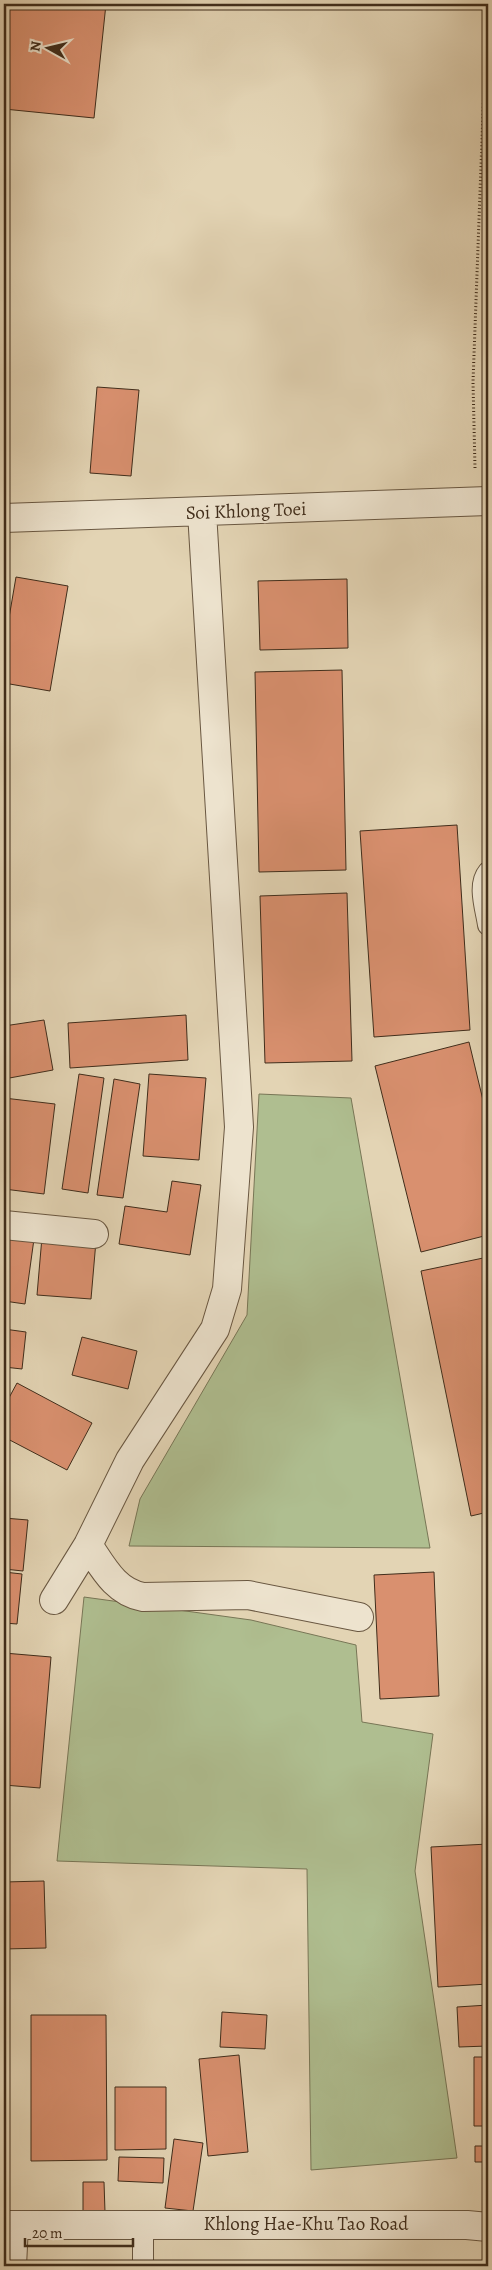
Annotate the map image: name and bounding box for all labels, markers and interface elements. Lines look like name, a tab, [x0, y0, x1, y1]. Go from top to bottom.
north arrow	[22, 22, 72, 72]
text: N	[26, 40, 46, 53]
street label: Soi Khlong Toei	[185, 496, 307, 526]
street label: Khlong Hae-Khu Tao Road	[203, 2211, 409, 2237]
scale bar	[25, 2215, 132, 2247]
text: 20 m	[32, 2223, 63, 2243]

